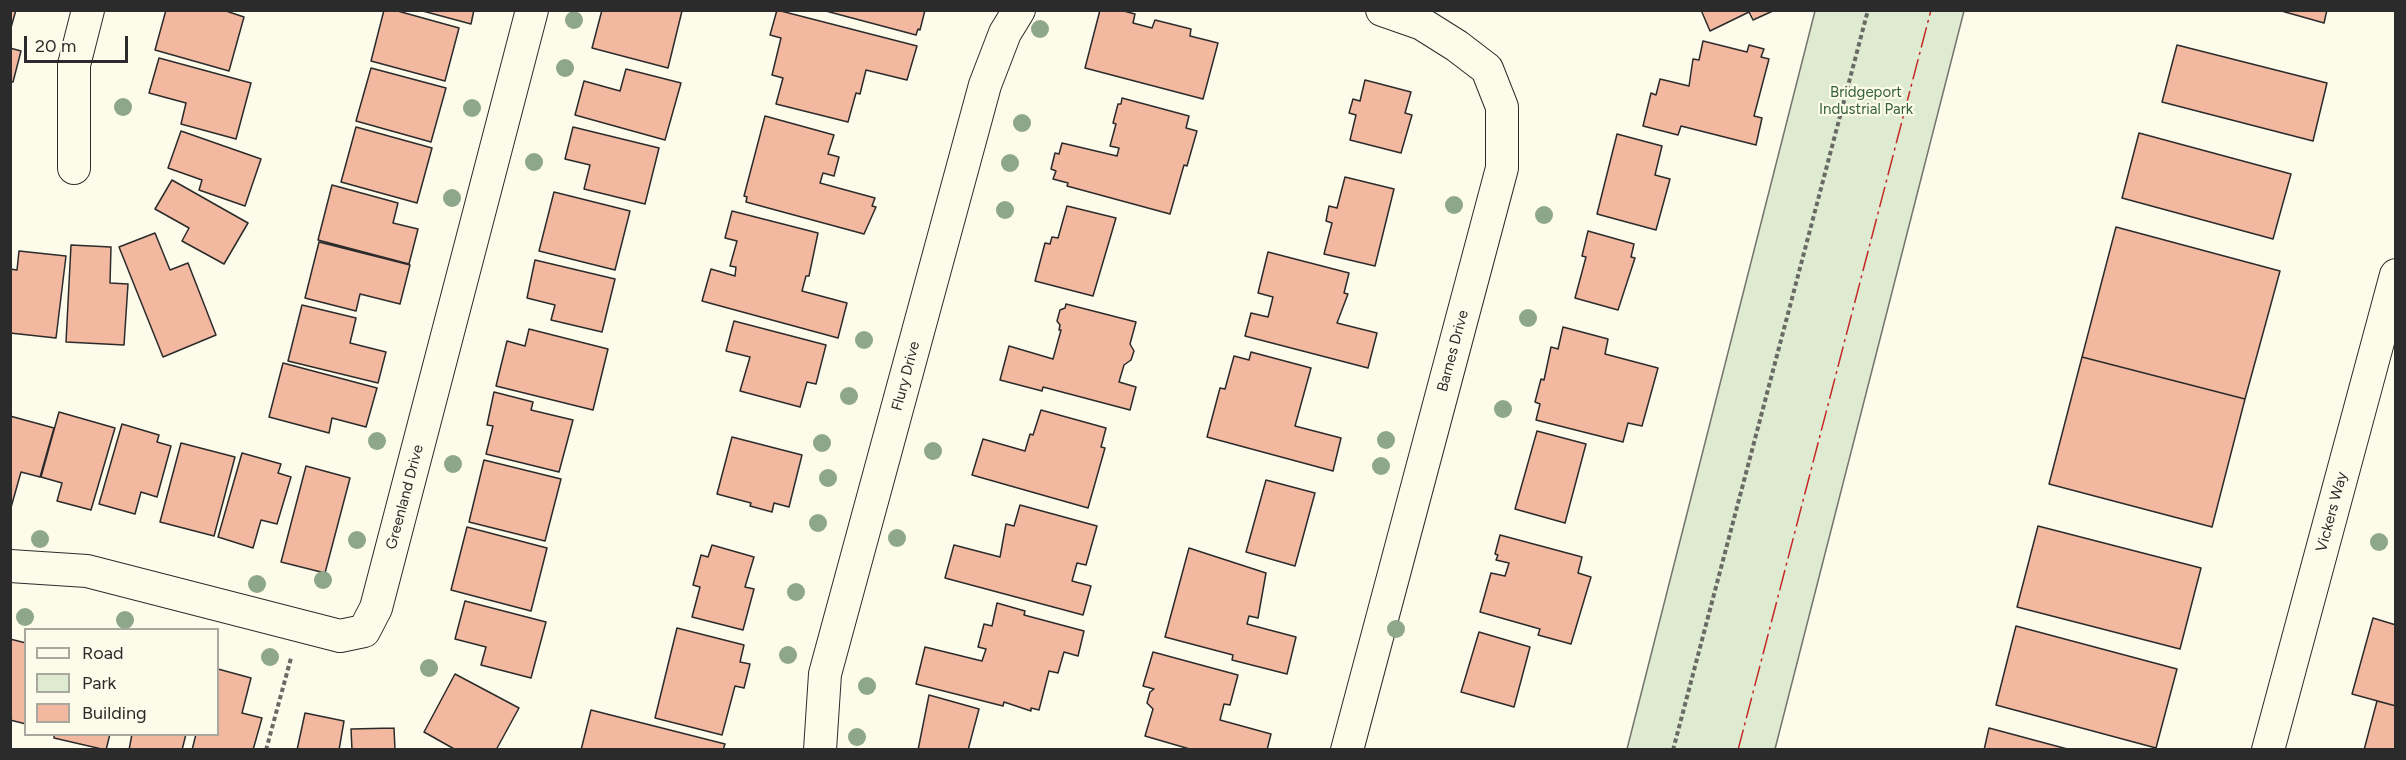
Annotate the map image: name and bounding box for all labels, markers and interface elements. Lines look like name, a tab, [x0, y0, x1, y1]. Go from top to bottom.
scale bar	[27, 24, 130, 62]
text: 20 m	[35, 35, 76, 57]
park label: Bridgeport Industrial Park	[1819, 84, 1913, 119]
street label: Barnes Drive	[1433, 308, 1473, 394]
street label: Flury Drive	[888, 339, 924, 413]
street label: Greenland Drive	[382, 443, 428, 551]
street label: Vickers Way	[2313, 470, 2351, 554]
legend	[24, 628, 219, 736]
text: Road	[82, 642, 123, 664]
text: Park	[82, 672, 116, 694]
text: Building	[82, 702, 147, 724]

